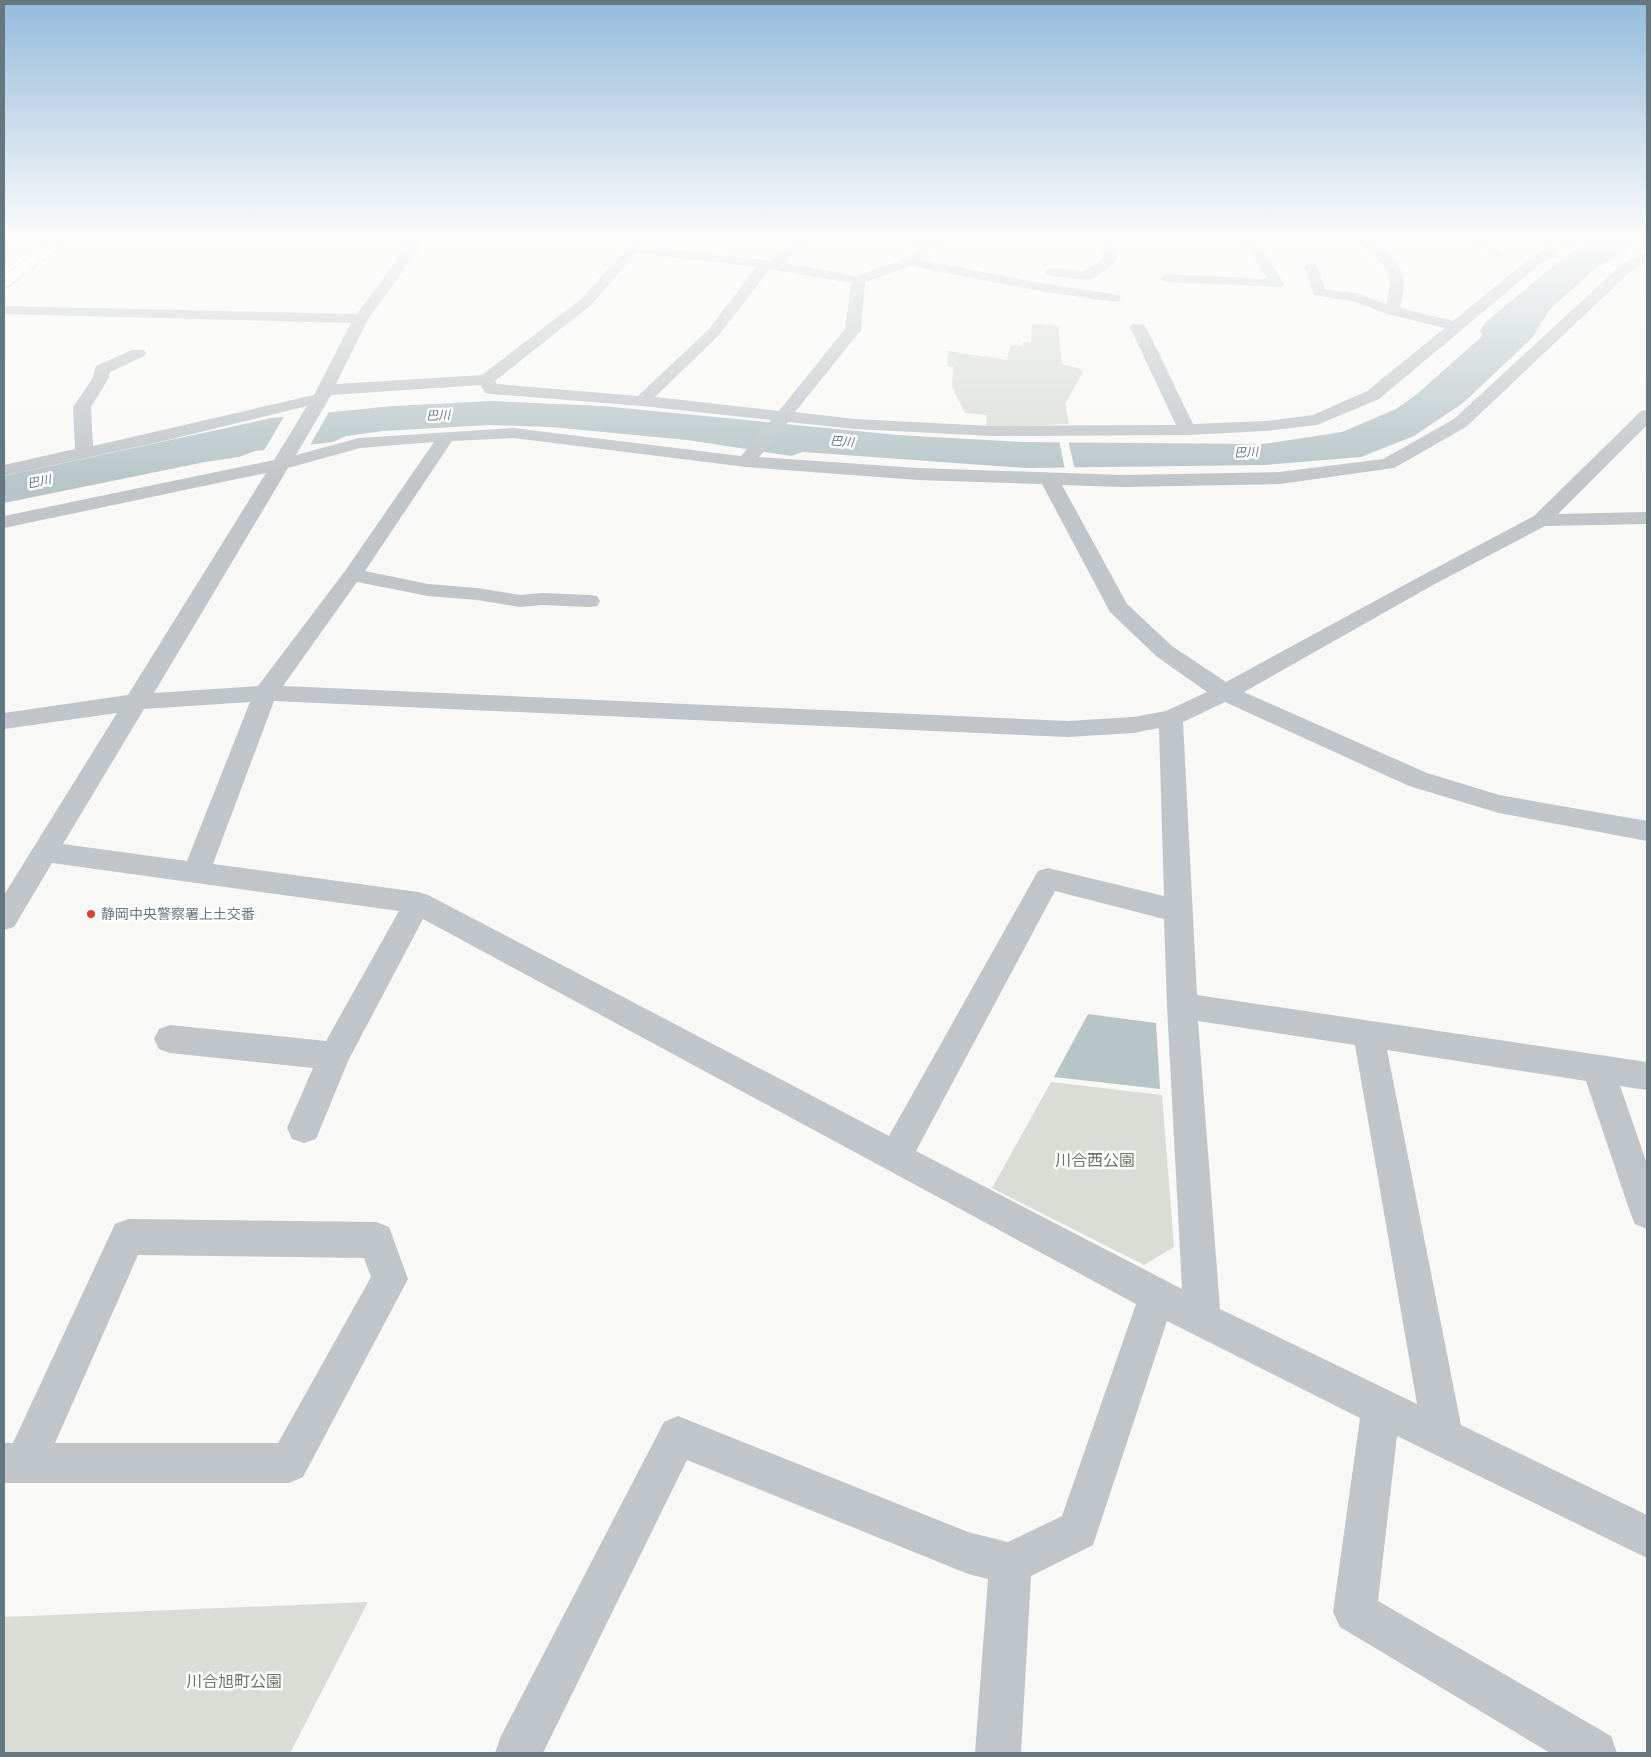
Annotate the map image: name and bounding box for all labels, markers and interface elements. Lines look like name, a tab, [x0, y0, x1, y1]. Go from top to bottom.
water label: 巴川	[426, 408, 452, 422]
water label: 巴川	[829, 433, 857, 449]
water label: 巴川	[1234, 445, 1260, 459]
water label: 巴川	[26, 472, 54, 490]
place label: 静岡中央警察署上土交番	[101, 906, 255, 922]
marker: 静岡中央警察署上土交番	[85, 908, 97, 920]
park label: 川合西公園	[1055, 1151, 1135, 1169]
park label: 川合旭町公園	[186, 1672, 282, 1690]

